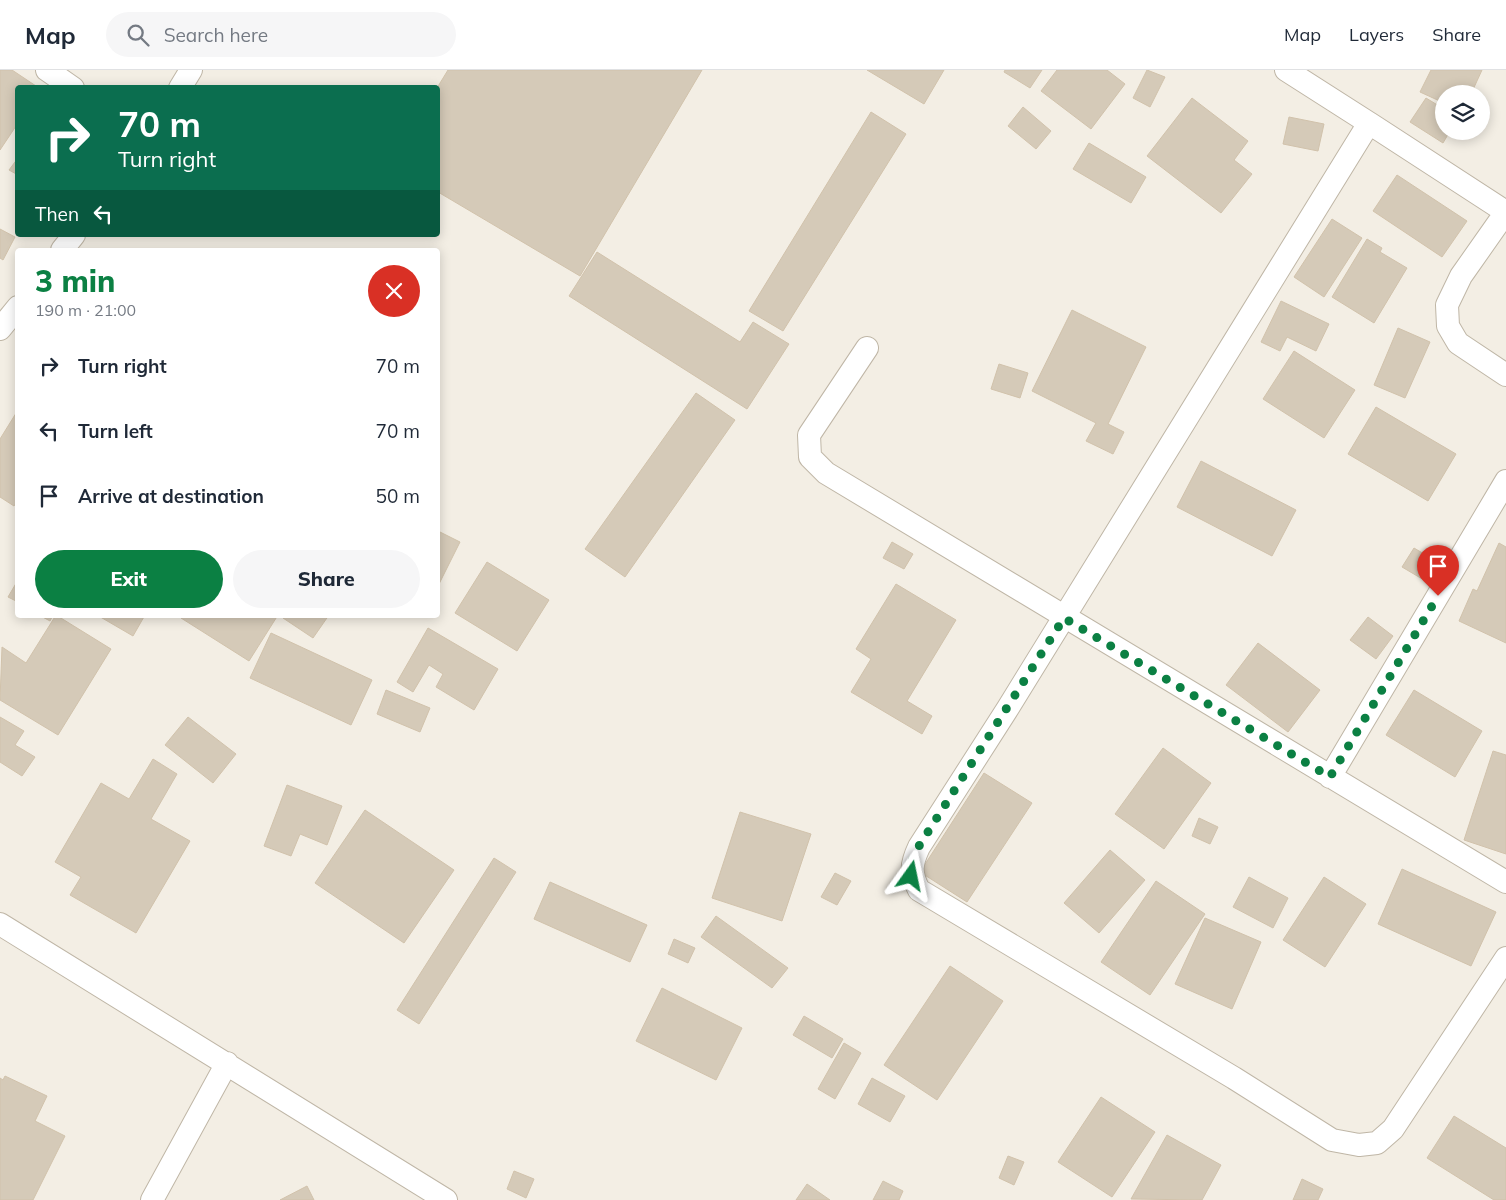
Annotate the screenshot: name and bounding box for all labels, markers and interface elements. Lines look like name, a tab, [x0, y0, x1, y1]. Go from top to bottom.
search box	[106, 12, 456, 57]
text: Map	[25, 20, 76, 50]
icon: search	[124, 21, 152, 49]
text: Search here	[164, 23, 268, 47]
text: Map	[1284, 23, 1321, 46]
text: Layers	[1349, 23, 1404, 46]
text: Share	[1432, 23, 1481, 46]
map controls	[1435, 85, 1490, 140]
button: layers	[1435, 85, 1490, 140]
text: 70 m	[118, 102, 201, 146]
icon: right	[35, 105, 100, 170]
text: Turn right	[118, 145, 216, 173]
icon: left	[89, 200, 117, 228]
text: Then	[35, 202, 79, 226]
text: 3 min	[35, 262, 115, 300]
button: close	[368, 265, 420, 317]
text: 190 m · 21:00	[35, 300, 136, 320]
icon: right	[35, 352, 63, 380]
text: Turn right	[78, 354, 167, 378]
text: 70 m	[376, 354, 420, 378]
icon: left	[35, 417, 63, 445]
text: Turn left	[78, 419, 153, 443]
text: 70 m	[376, 419, 420, 443]
icon: arrive	[35, 482, 63, 510]
text: Arrive at destination	[78, 484, 264, 508]
text: 50 m	[376, 484, 420, 508]
pin	[1417, 545, 1459, 596]
button: Exit	[35, 550, 223, 608]
button: Share	[233, 550, 420, 608]
icon: arrive	[1424, 552, 1452, 580]
position arrow	[884, 849, 936, 901]

